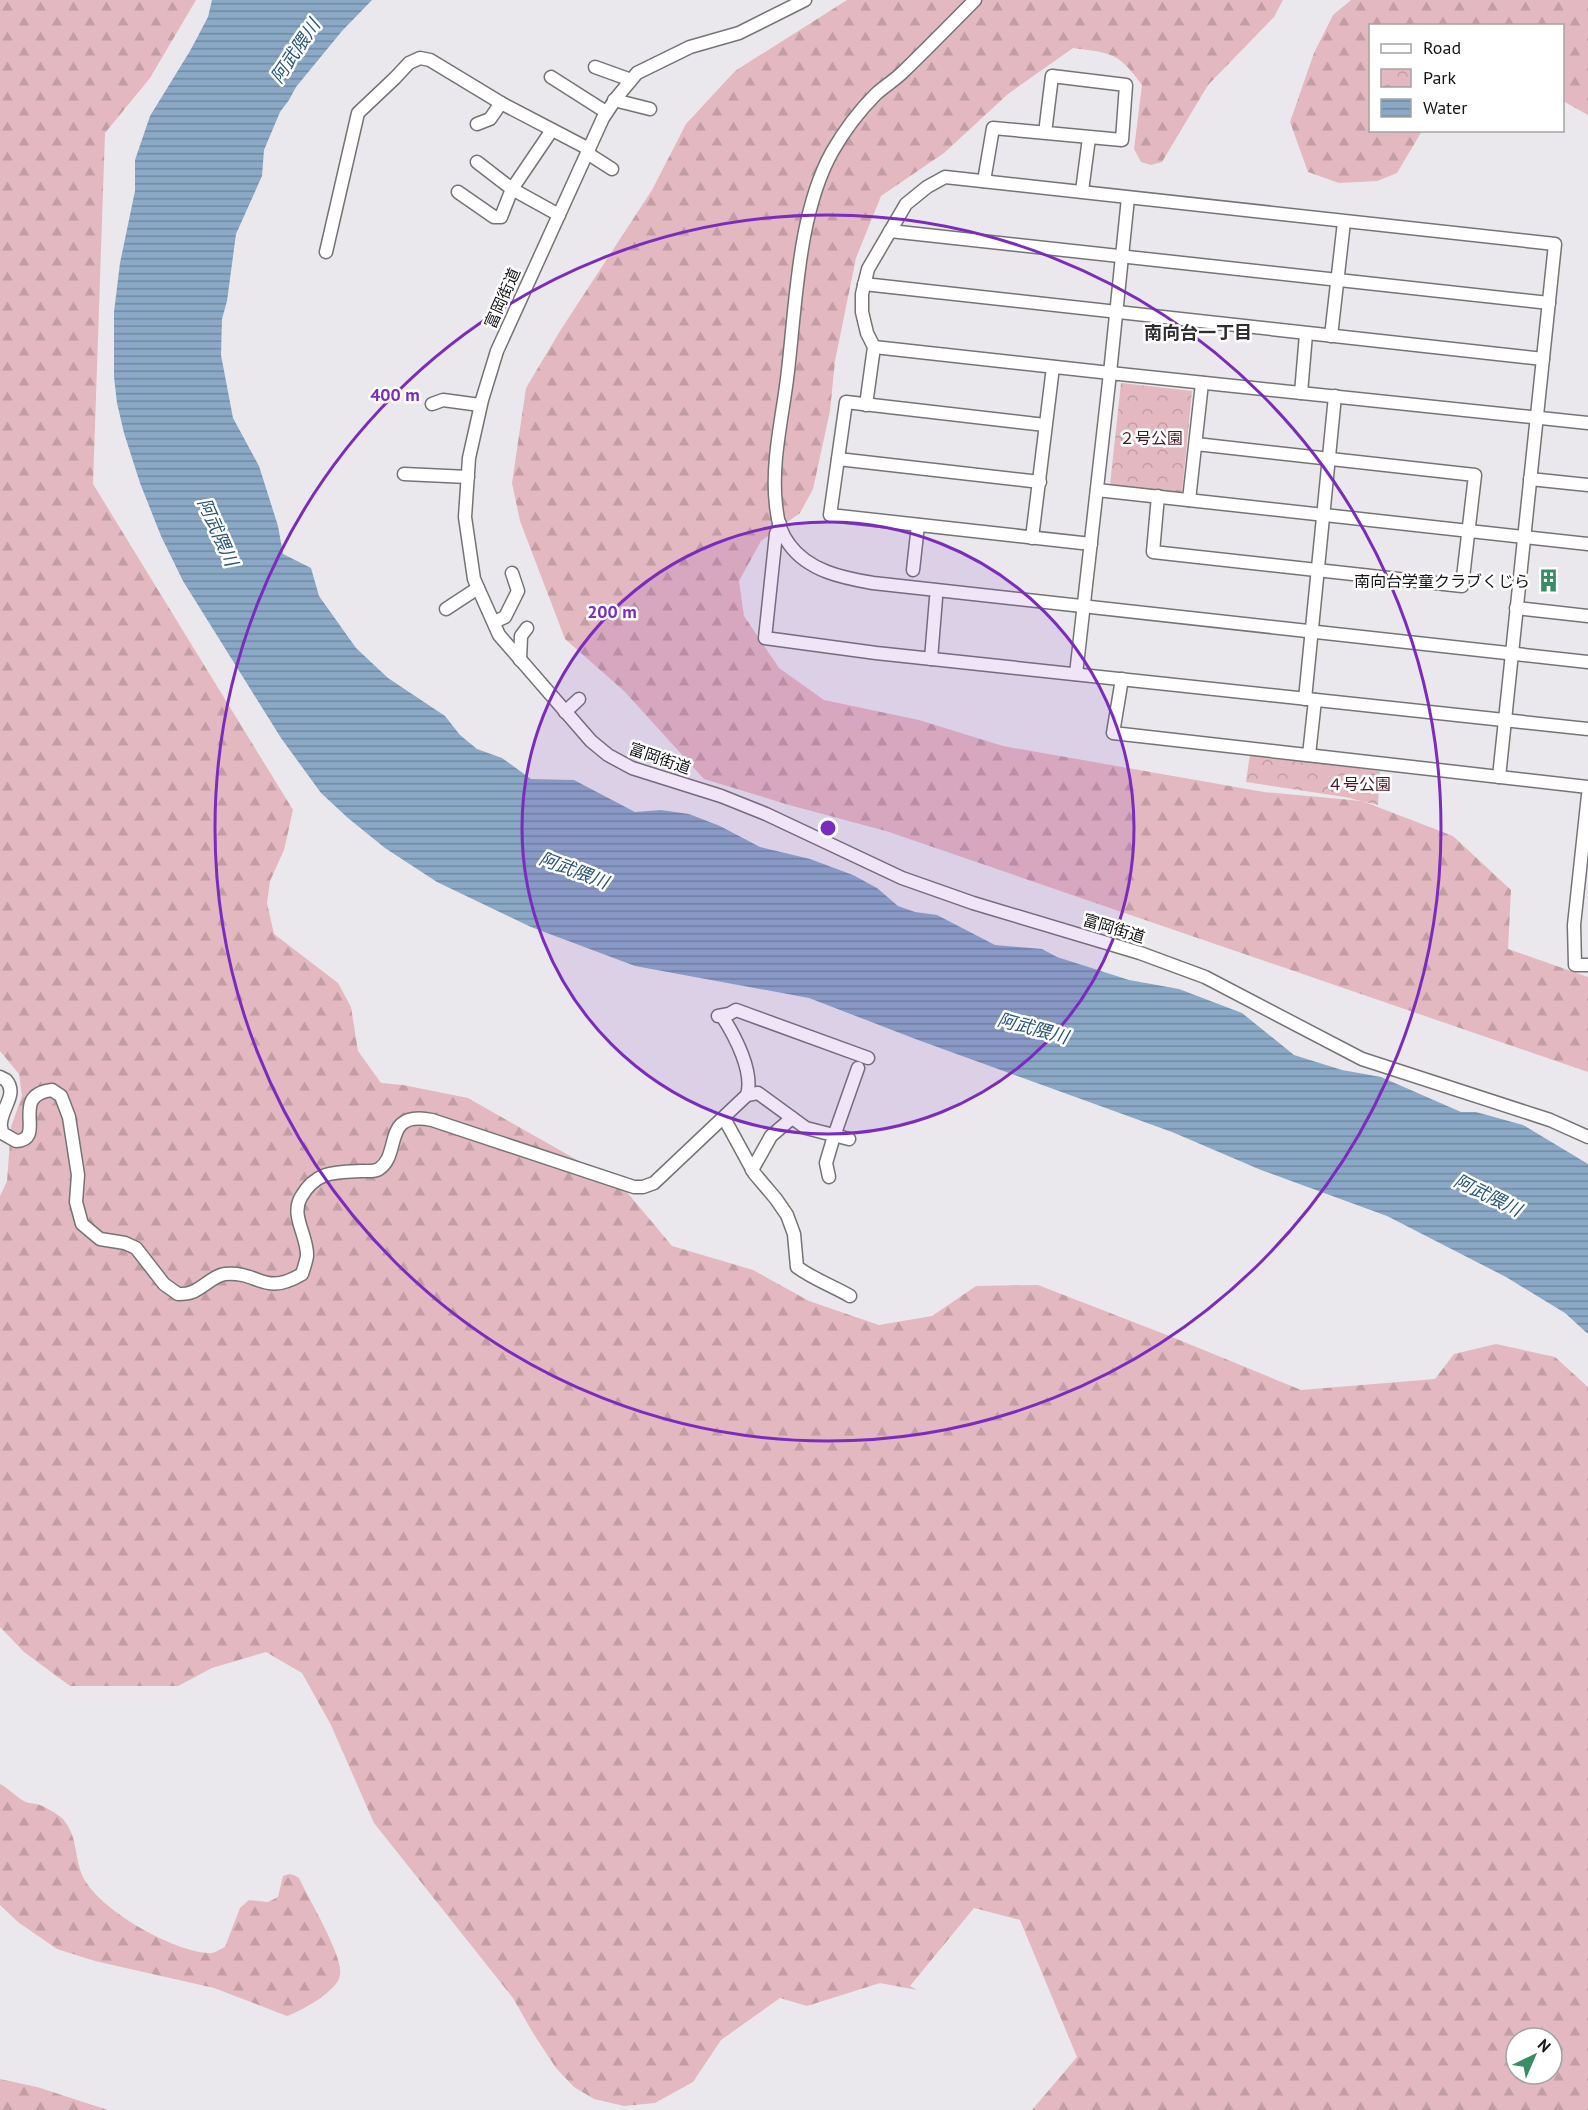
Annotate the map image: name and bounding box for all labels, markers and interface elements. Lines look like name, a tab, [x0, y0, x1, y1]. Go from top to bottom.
water label: 阿武隈川	[265, 13, 326, 87]
legend	[1369, 24, 1564, 132]
text: Road	[1423, 36, 1461, 59]
text: Park	[1423, 66, 1456, 89]
text: Water	[1423, 96, 1467, 119]
street label: 富岡街道	[480, 265, 524, 331]
district label: 南向台一丁目	[1144, 321, 1252, 344]
text: 400 m	[370, 383, 420, 406]
park label: ２号公園	[1119, 428, 1183, 448]
water label: 阿武隈川	[193, 494, 244, 571]
building icon: 南向台学童クラブくじら	[1535, 568, 1561, 594]
place label: 南向台学童クラブくじら	[1354, 571, 1530, 591]
text: 200 m	[587, 600, 637, 623]
street label: 富岡街道	[626, 738, 694, 778]
park label: ４号公園	[1327, 774, 1391, 794]
centre of rings	[818, 818, 838, 838]
water label: 阿武隈川	[536, 846, 614, 894]
street label: 富岡街道	[1080, 909, 1148, 947]
water label: 阿武隈川	[995, 1008, 1073, 1049]
water label: 阿武隈川	[1451, 1169, 1527, 1222]
north arrow	[1504, 2026, 1564, 2086]
text: N	[1534, 2034, 1555, 2056]

